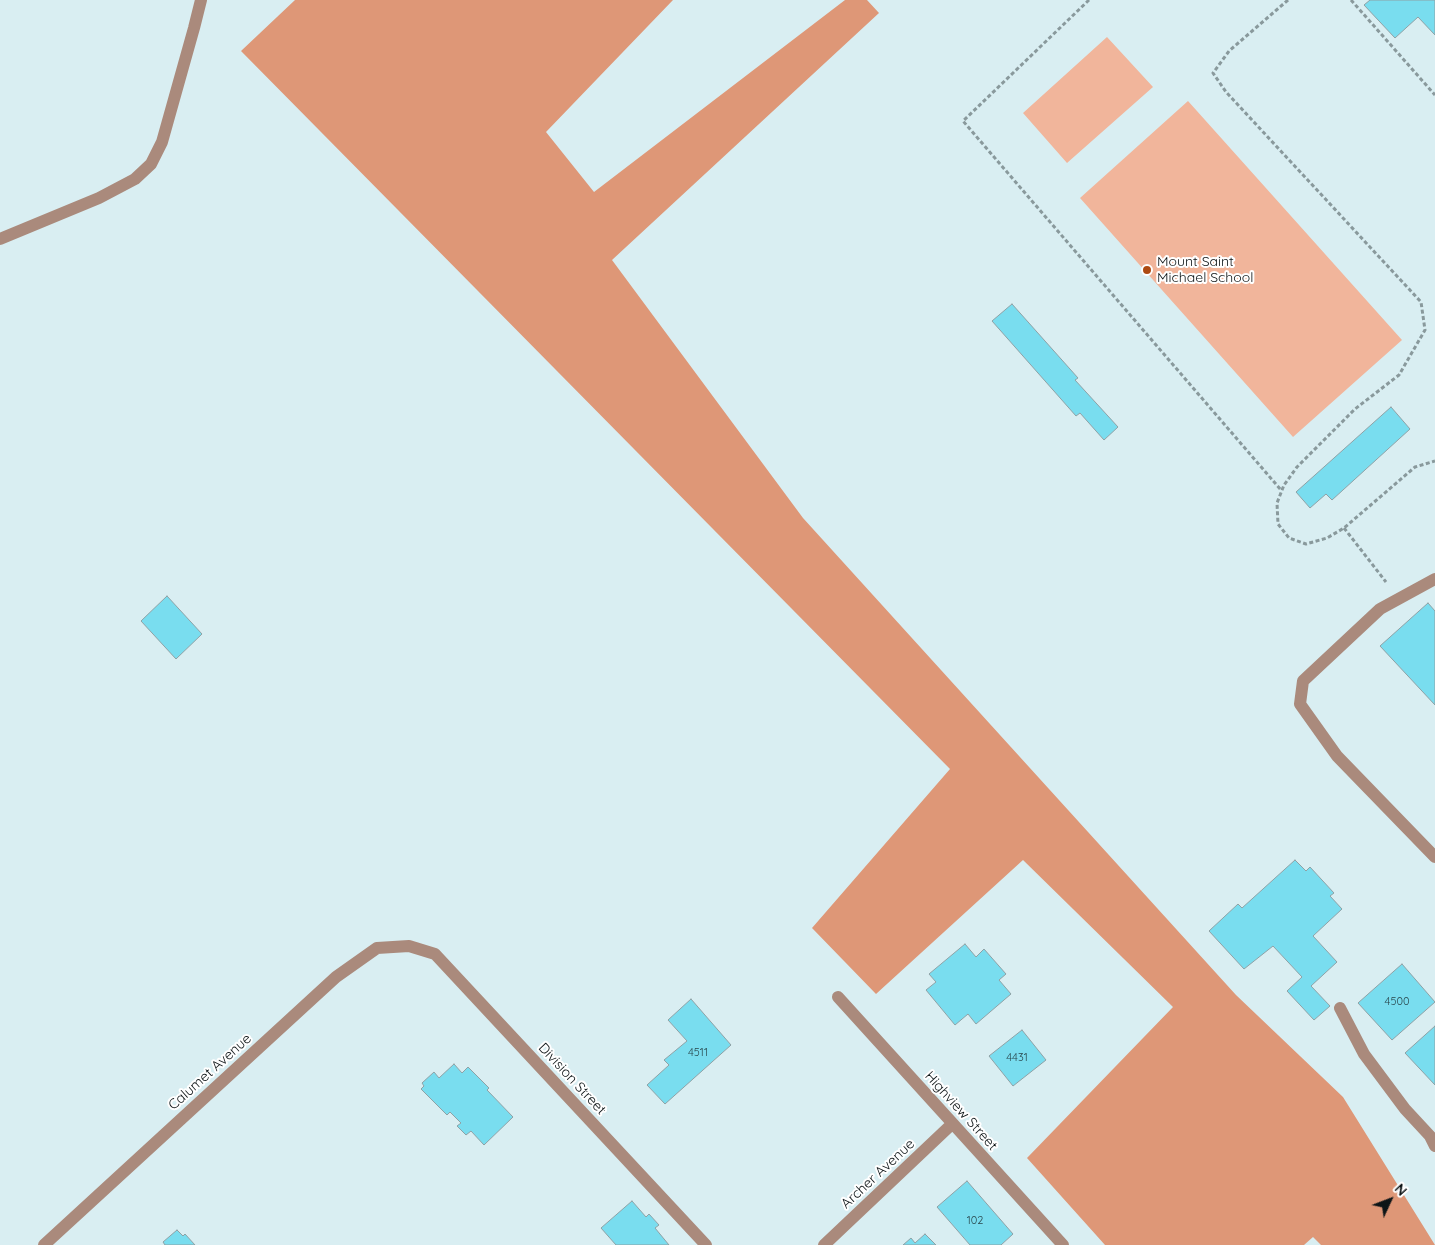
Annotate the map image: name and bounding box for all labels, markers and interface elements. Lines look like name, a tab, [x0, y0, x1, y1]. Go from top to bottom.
place label: Mount Saint Michael School	[1157, 254, 1253, 286]
marker: Mount Saint Michael School	[1141, 264, 1153, 276]
house number: 4500	[1385, 995, 1409, 1009]
street label: Calumet Avenue	[165, 1030, 255, 1114]
street label: Division Street	[535, 1040, 609, 1118]
house number: 4511	[688, 1046, 708, 1060]
house number: 4431	[1006, 1051, 1028, 1065]
street label: Highview Street	[921, 1068, 1001, 1154]
street label: Archer Avenue	[838, 1136, 918, 1212]
north arrow	[1365, 1175, 1415, 1225]
text: N	[1391, 1180, 1411, 1200]
house number: 102	[967, 1214, 983, 1228]

